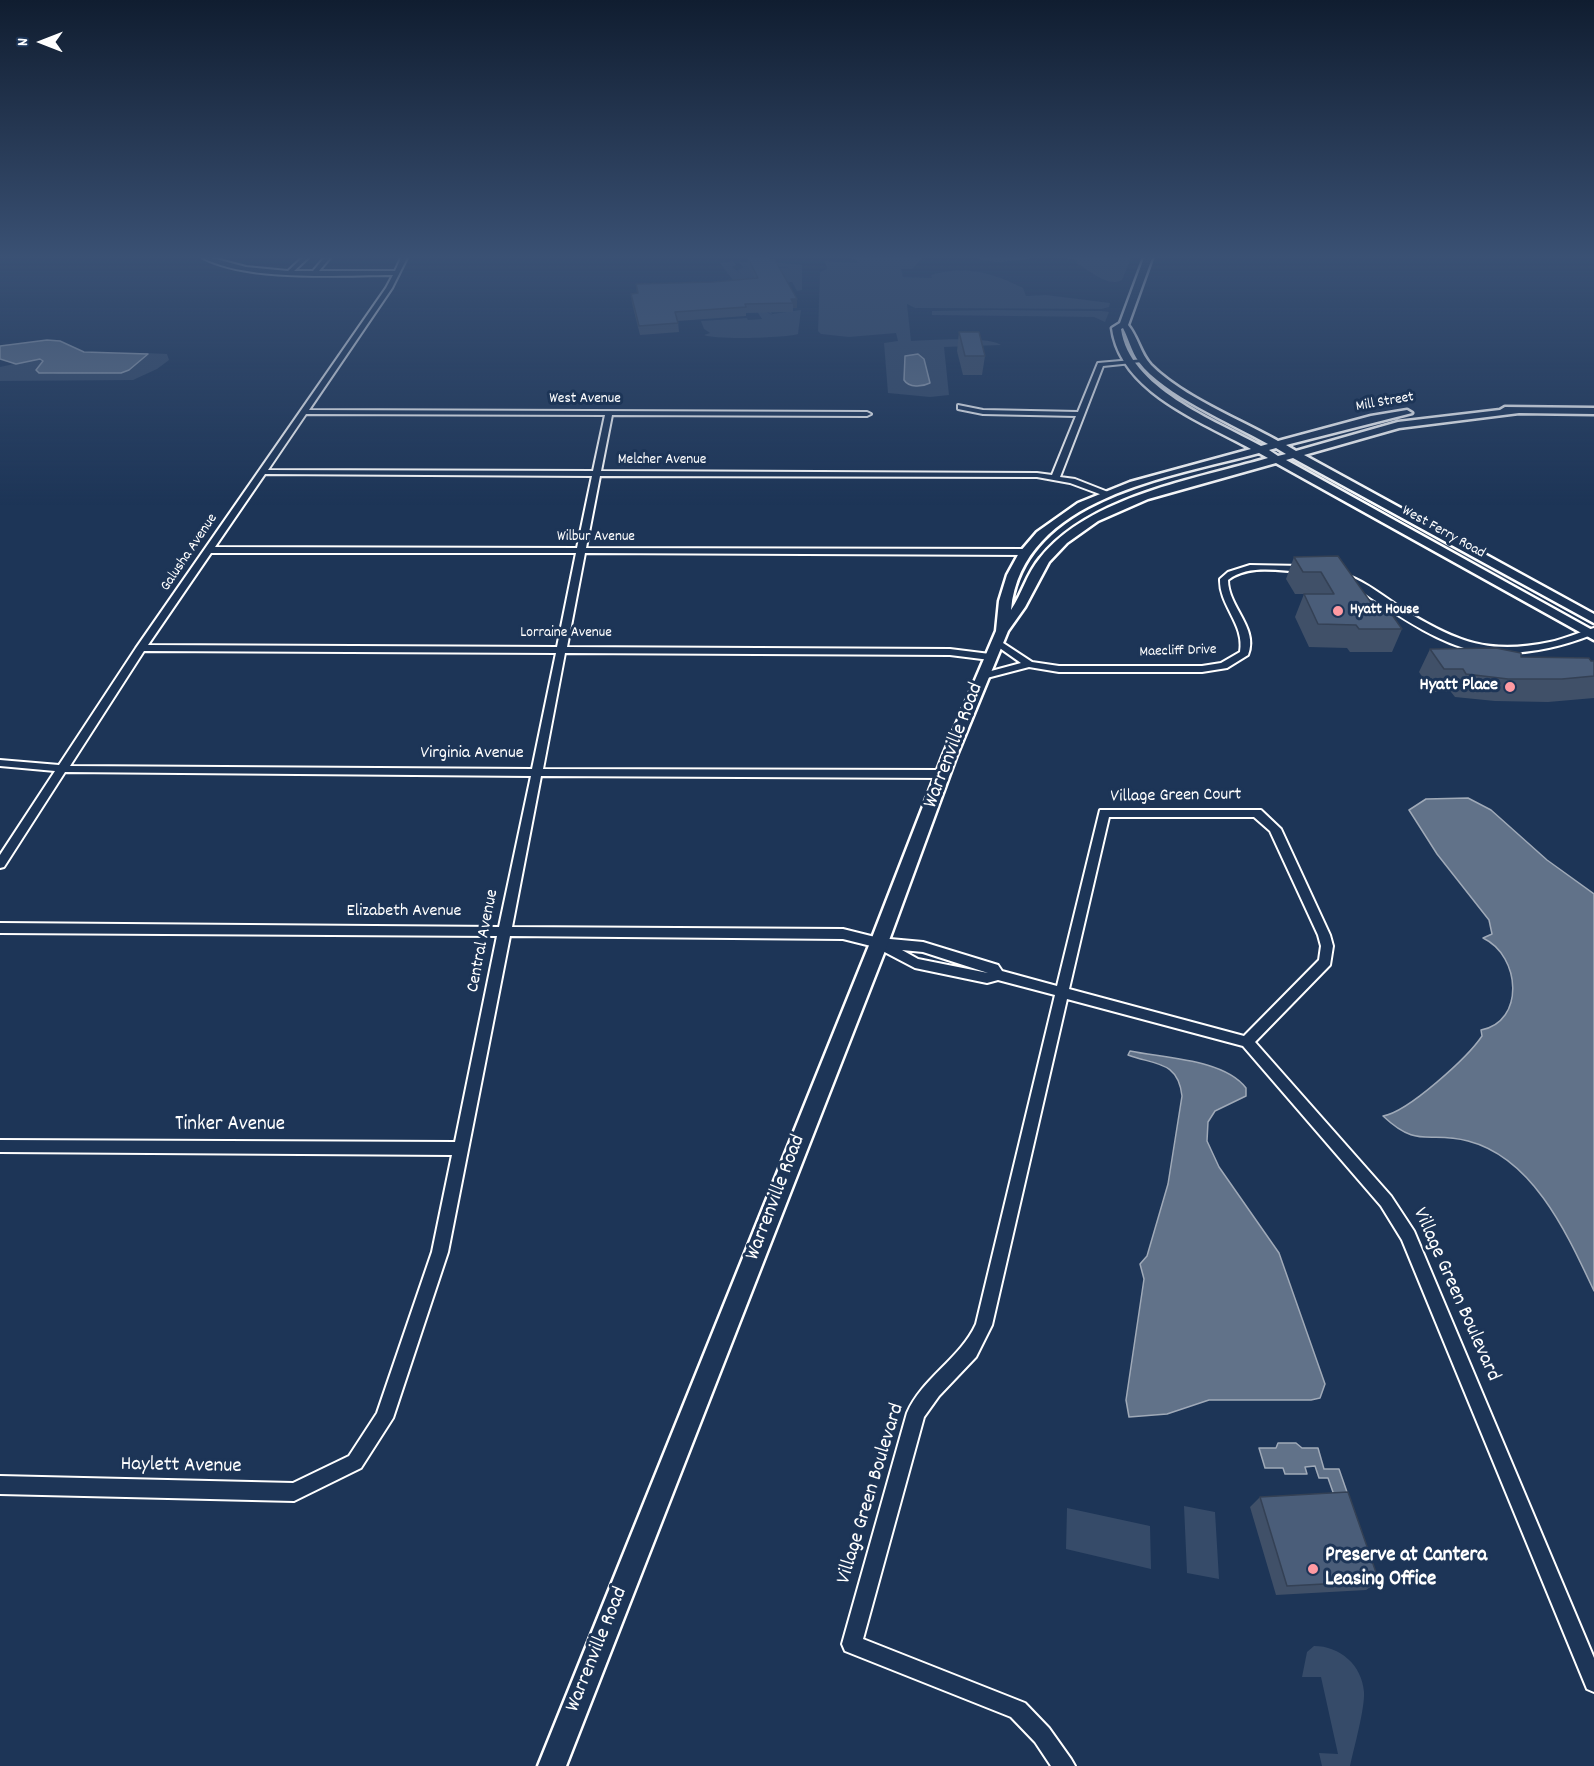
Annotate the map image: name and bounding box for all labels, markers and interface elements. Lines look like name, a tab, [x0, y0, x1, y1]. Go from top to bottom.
north arrow	[12, 12, 72, 72]
text: N	[12, 38, 35, 46]
street label: Mill Street	[1355, 389, 1415, 417]
street label: West Avenue	[549, 391, 621, 409]
street label: Melcher Avenue	[618, 452, 706, 470]
street label: West Ferry Road	[1398, 503, 1488, 563]
street label: Galusha Avenue	[158, 511, 222, 595]
street label: Wilbur Avenue	[557, 529, 635, 547]
place label: Hyatt House	[1350, 602, 1419, 620]
marker: Hyatt House	[1331, 604, 1345, 618]
street label: Lorraine Avenue	[520, 625, 612, 643]
street label: Maecliff Drive	[1139, 642, 1217, 662]
place label: Hyatt Place	[1420, 676, 1498, 698]
street label: Warrenville Road	[920, 680, 990, 812]
marker: Hyatt Place	[1503, 680, 1517, 694]
street label: Virginia Avenue	[420, 744, 524, 766]
street label: Village Green Court	[1110, 785, 1242, 809]
street label: Central Avenue	[463, 888, 505, 994]
street label: Elizabeth Avenue	[346, 902, 462, 924]
street label: Tinker Avenue	[175, 1113, 285, 1139]
street label: Warrenville Road	[742, 1132, 812, 1264]
street label: Village Green Boulevard	[1405, 1204, 1505, 1386]
street label: Village Green Boulevard	[833, 1401, 911, 1587]
street label: Haylett Avenue	[120, 1453, 242, 1481]
place label: Preserve at Cantera Leasing Office	[1325, 1544, 1487, 1594]
marker: Preserve at Cantera Leasing Office	[1306, 1562, 1320, 1576]
street label: Warrenville Road	[562, 1584, 634, 1716]

